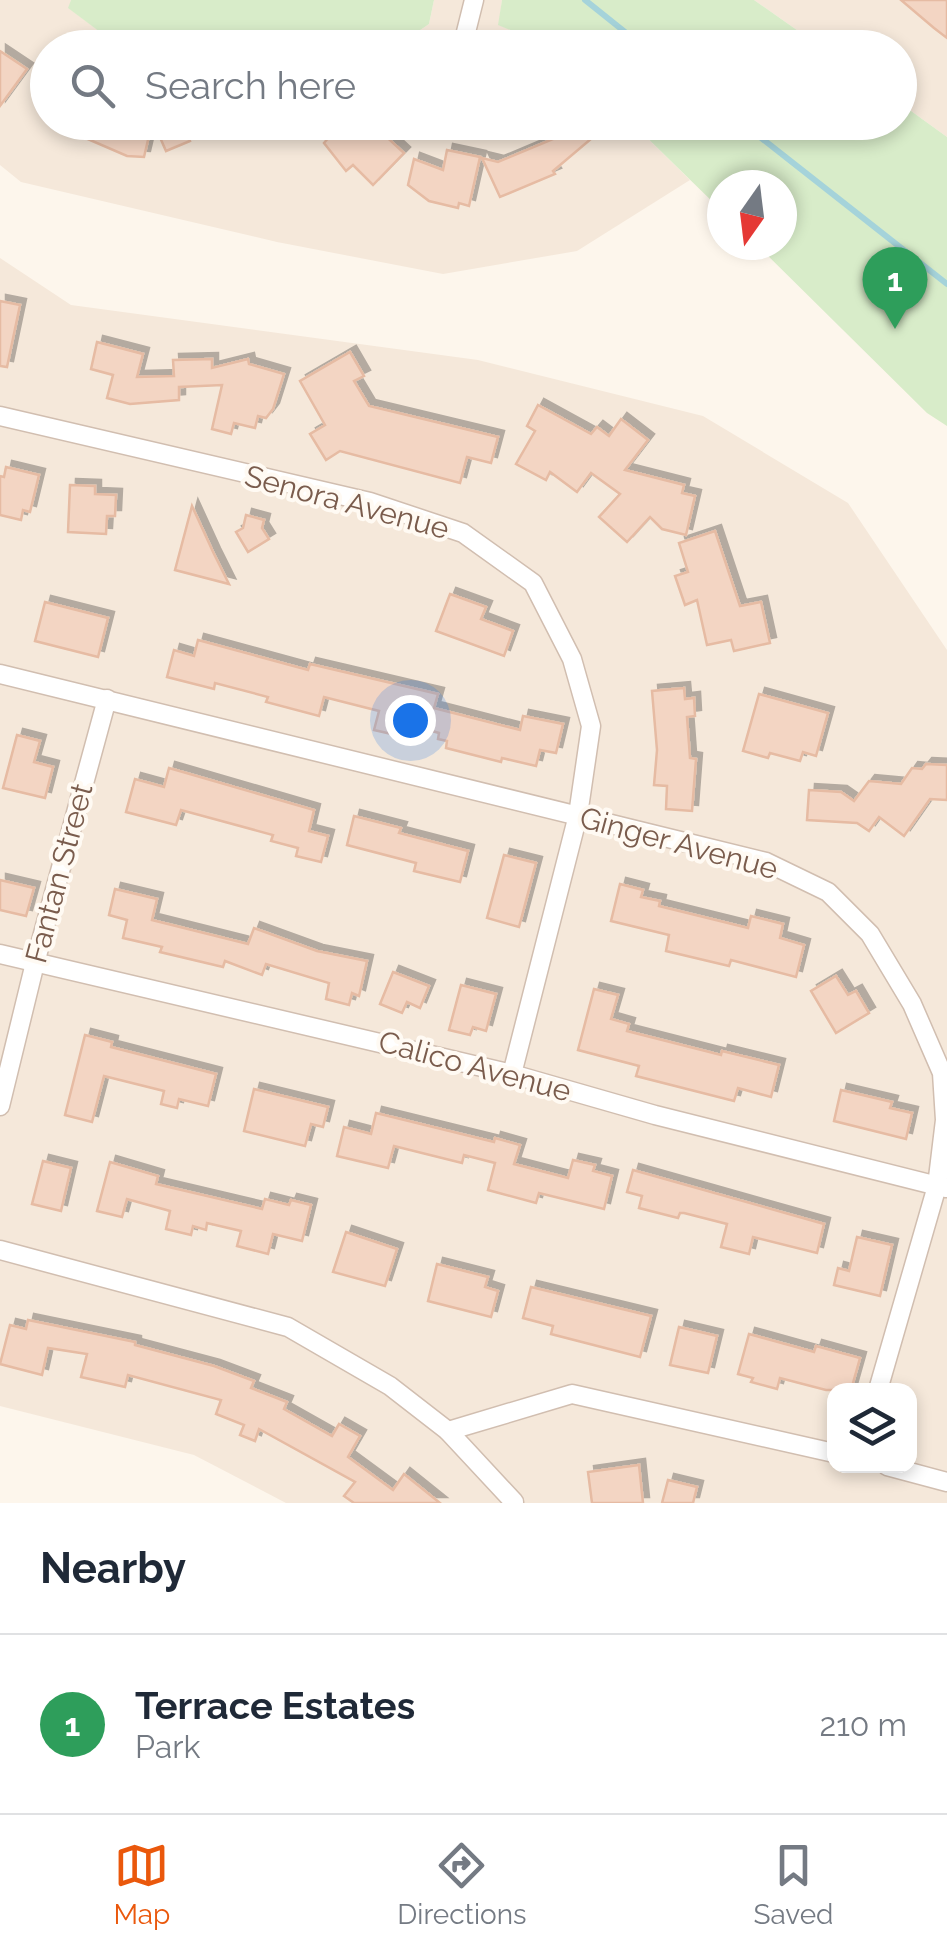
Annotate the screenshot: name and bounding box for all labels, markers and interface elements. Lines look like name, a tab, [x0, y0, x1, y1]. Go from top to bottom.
search box	[30, 30, 917, 140]
icon: search	[65, 58, 120, 113]
text: Search here	[145, 63, 356, 108]
north arrow	[707, 170, 797, 260]
pin: 1	[862, 246, 928, 329]
street label: Senora Avenue	[241, 458, 453, 546]
your location	[385, 695, 436, 746]
street label: Fantan Street	[18, 780, 100, 966]
street label: Ginger Avenue	[576, 800, 782, 886]
street label: Calico Avenue	[375, 1023, 575, 1109]
map controls	[827, 1383, 917, 1473]
button: layers	[827, 1383, 917, 1473]
text: Nearby	[40, 1544, 186, 1593]
text: Terrace Estates	[135, 1683, 415, 1728]
text: 1	[65, 1706, 80, 1743]
text: 210 m	[819, 1706, 907, 1743]
text: Park	[135, 1728, 200, 1765]
tab: Map	[113, 1838, 170, 1931]
tab: Directions	[397, 1838, 527, 1931]
tab: Saved	[753, 1838, 834, 1931]

